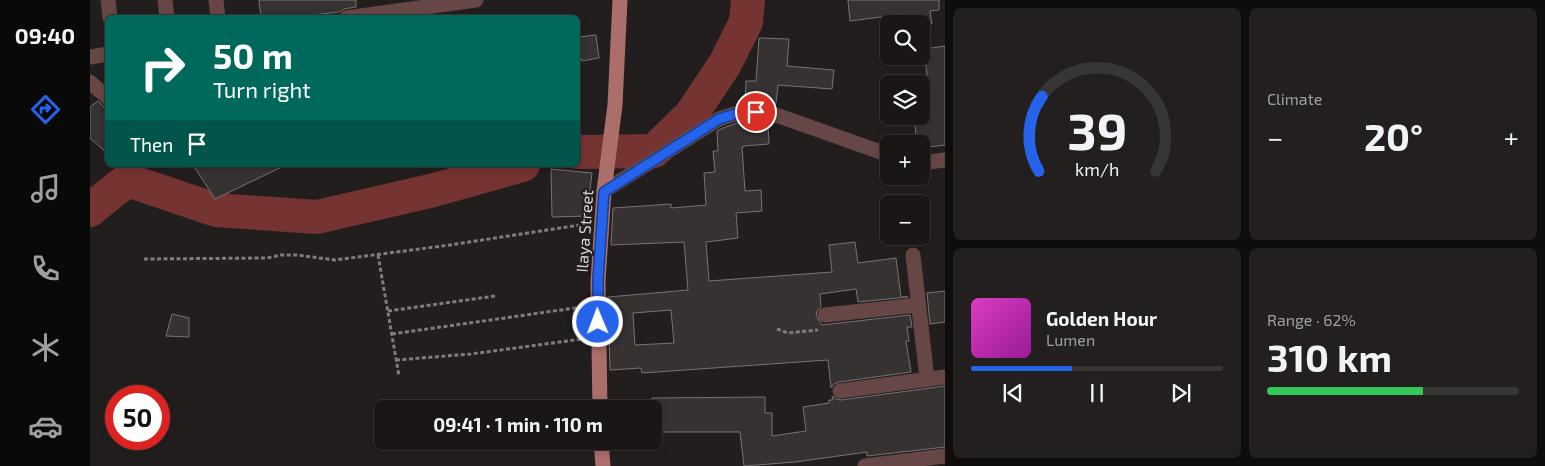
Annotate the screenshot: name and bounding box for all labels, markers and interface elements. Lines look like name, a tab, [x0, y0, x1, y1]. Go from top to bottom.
map controls	[880, 15, 930, 245]
button: search	[880, 15, 930, 65]
text: 09:40	[15, 22, 75, 48]
text: 50 m	[213, 34, 293, 76]
icon: right	[130, 35, 195, 100]
button: layers	[880, 75, 930, 125]
text: Turn right	[213, 76, 311, 102]
text: Climate	[1267, 89, 1322, 108]
pin	[735, 91, 777, 133]
icon: directions	[28, 92, 63, 127]
icon: arrive	[742, 98, 770, 126]
text: 39	[1067, 98, 1127, 160]
text: 20°	[1364, 113, 1423, 159]
text: −	[1267, 120, 1283, 154]
text: +	[1504, 120, 1519, 154]
icon: arrive	[183, 130, 211, 158]
text: Then	[130, 133, 173, 156]
button: +	[880, 135, 930, 185]
text: km/h	[1075, 158, 1119, 180]
icon: music	[28, 171, 63, 206]
street label: Ilaya Street	[572, 189, 596, 273]
button: −	[880, 195, 930, 245]
icon: phone	[28, 251, 63, 286]
position arrow	[571, 295, 623, 347]
text: Golden Hour	[1046, 307, 1157, 330]
text: Range · 62%	[1267, 310, 1356, 329]
icon: climate	[28, 330, 63, 365]
text: Lumen	[1046, 330, 1095, 349]
text: 310 km	[1267, 334, 1392, 380]
icon: previous	[999, 379, 1027, 407]
icon: pause	[1083, 379, 1111, 407]
icon: next	[1167, 379, 1195, 407]
speed limit sign: 50	[105, 385, 170, 450]
icon: car	[28, 409, 63, 444]
text: 09:41 · 1 min · 110 m	[433, 413, 603, 436]

